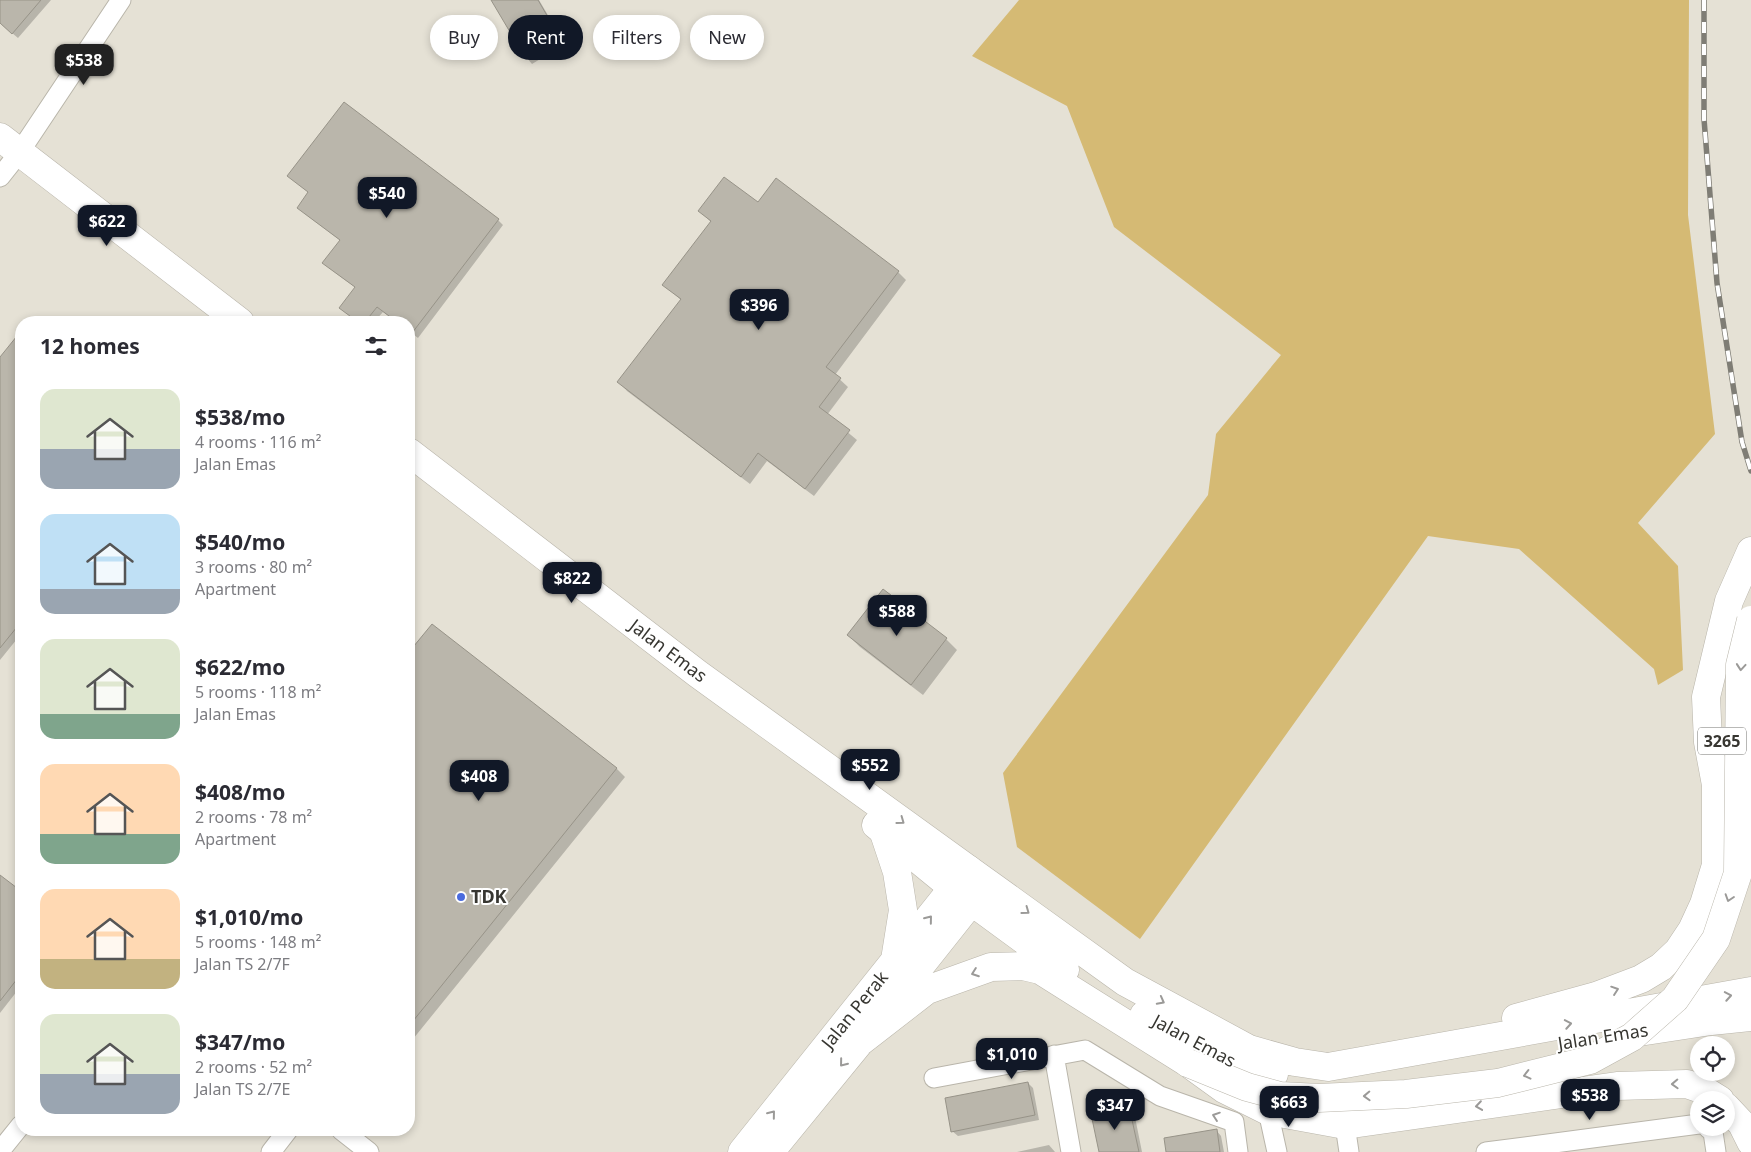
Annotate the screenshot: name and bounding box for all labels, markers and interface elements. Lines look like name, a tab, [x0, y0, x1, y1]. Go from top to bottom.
chip: Buy	[430, 15, 498, 60]
chip: Rent	[508, 15, 583, 60]
chip: Filters	[593, 15, 680, 60]
chip: New	[690, 15, 764, 60]
pin: $538	[54, 44, 114, 86]
text: $538	[66, 49, 102, 71]
pin: $540	[357, 176, 417, 219]
text: $540	[369, 182, 405, 204]
pin: $622	[77, 204, 137, 247]
text: $622	[89, 210, 125, 232]
pin: $396	[729, 288, 789, 331]
text: $396	[741, 294, 777, 316]
text: 12 homes	[40, 332, 140, 360]
icon: filters	[362, 332, 390, 360]
text: $538/mo	[195, 403, 285, 431]
icon: home	[80, 409, 140, 469]
text: 4 rooms · 116 m²	[195, 431, 321, 453]
text: Jalan Emas	[195, 453, 276, 475]
text: $540/mo	[195, 528, 285, 556]
icon: home	[80, 534, 140, 594]
text: 3 rooms · 80 m²	[195, 556, 312, 578]
pin: $822	[542, 562, 602, 604]
text: $822	[554, 567, 590, 589]
text: Apartment	[195, 578, 276, 600]
pin: $588	[867, 594, 927, 637]
text: $588	[879, 600, 915, 622]
street label: Jalan Emas	[623, 612, 712, 687]
text: $622/mo	[195, 653, 285, 681]
icon: home	[80, 659, 140, 719]
one-way arrow	[1736, 664, 1747, 672]
text: 5 rooms · 118 m²	[195, 681, 321, 703]
text: Jalan Emas	[195, 703, 276, 725]
road number: 3265	[1698, 728, 1746, 754]
pin: $552	[840, 748, 900, 791]
text: $552	[852, 754, 888, 776]
pin: $408	[449, 760, 509, 802]
text: $408	[461, 765, 497, 787]
text: $408/mo	[195, 778, 285, 806]
icon: home	[80, 784, 140, 844]
text: 2 rooms · 78 m²	[195, 806, 312, 828]
one-way arrow	[896, 815, 905, 824]
text: Apartment	[195, 828, 276, 850]
place label: TDK	[471, 884, 507, 908]
marker: TDK	[455, 891, 467, 903]
one-way arrow	[1725, 894, 1735, 902]
text: $1,010/mo	[195, 903, 303, 931]
one-way arrow	[1020, 905, 1030, 914]
icon: home	[80, 909, 140, 969]
one-way arrow	[923, 916, 931, 925]
text: 5 rooms · 148 m²	[195, 931, 321, 953]
text: Jalan TS 2/7F	[195, 953, 290, 975]
street label: Jalan Perak	[814, 965, 893, 1055]
one-way arrow	[971, 967, 980, 977]
one-way arrow	[1610, 986, 1618, 996]
one-way arrow	[1723, 991, 1732, 1001]
one-way arrow	[1156, 995, 1165, 1005]
street label: Jalan Emas	[1147, 1007, 1240, 1072]
street label: Jalan Emas	[1554, 1017, 1650, 1055]
one-way arrow	[1563, 1020, 1572, 1030]
text: $347/mo	[195, 1028, 285, 1056]
icon: home	[80, 1034, 140, 1094]
map controls	[1690, 1036, 1735, 1136]
button: locate	[1690, 1036, 1735, 1081]
pin: $1,010	[971, 1038, 1053, 1080]
text: $1,010	[987, 1043, 1037, 1065]
text: 2 rooms · 52 m²	[195, 1056, 312, 1078]
one-way arrow	[840, 1057, 849, 1066]
one-way arrow	[1523, 1069, 1532, 1080]
text: Jalan TS 2/7E	[195, 1078, 291, 1100]
pin: $538	[1560, 1078, 1620, 1121]
one-way arrow	[1670, 1079, 1678, 1090]
text: $538	[1572, 1084, 1608, 1106]
pin: $663	[1259, 1086, 1319, 1128]
pin: $347	[1085, 1088, 1145, 1131]
text: $663	[1271, 1091, 1307, 1113]
one-way arrow	[1362, 1091, 1370, 1101]
button: layers	[1690, 1091, 1735, 1136]
text: $347	[1097, 1094, 1133, 1116]
one-way arrow	[1474, 1100, 1482, 1111]
one-way arrow	[767, 1111, 775, 1120]
one-way arrow	[1213, 1112, 1221, 1122]

